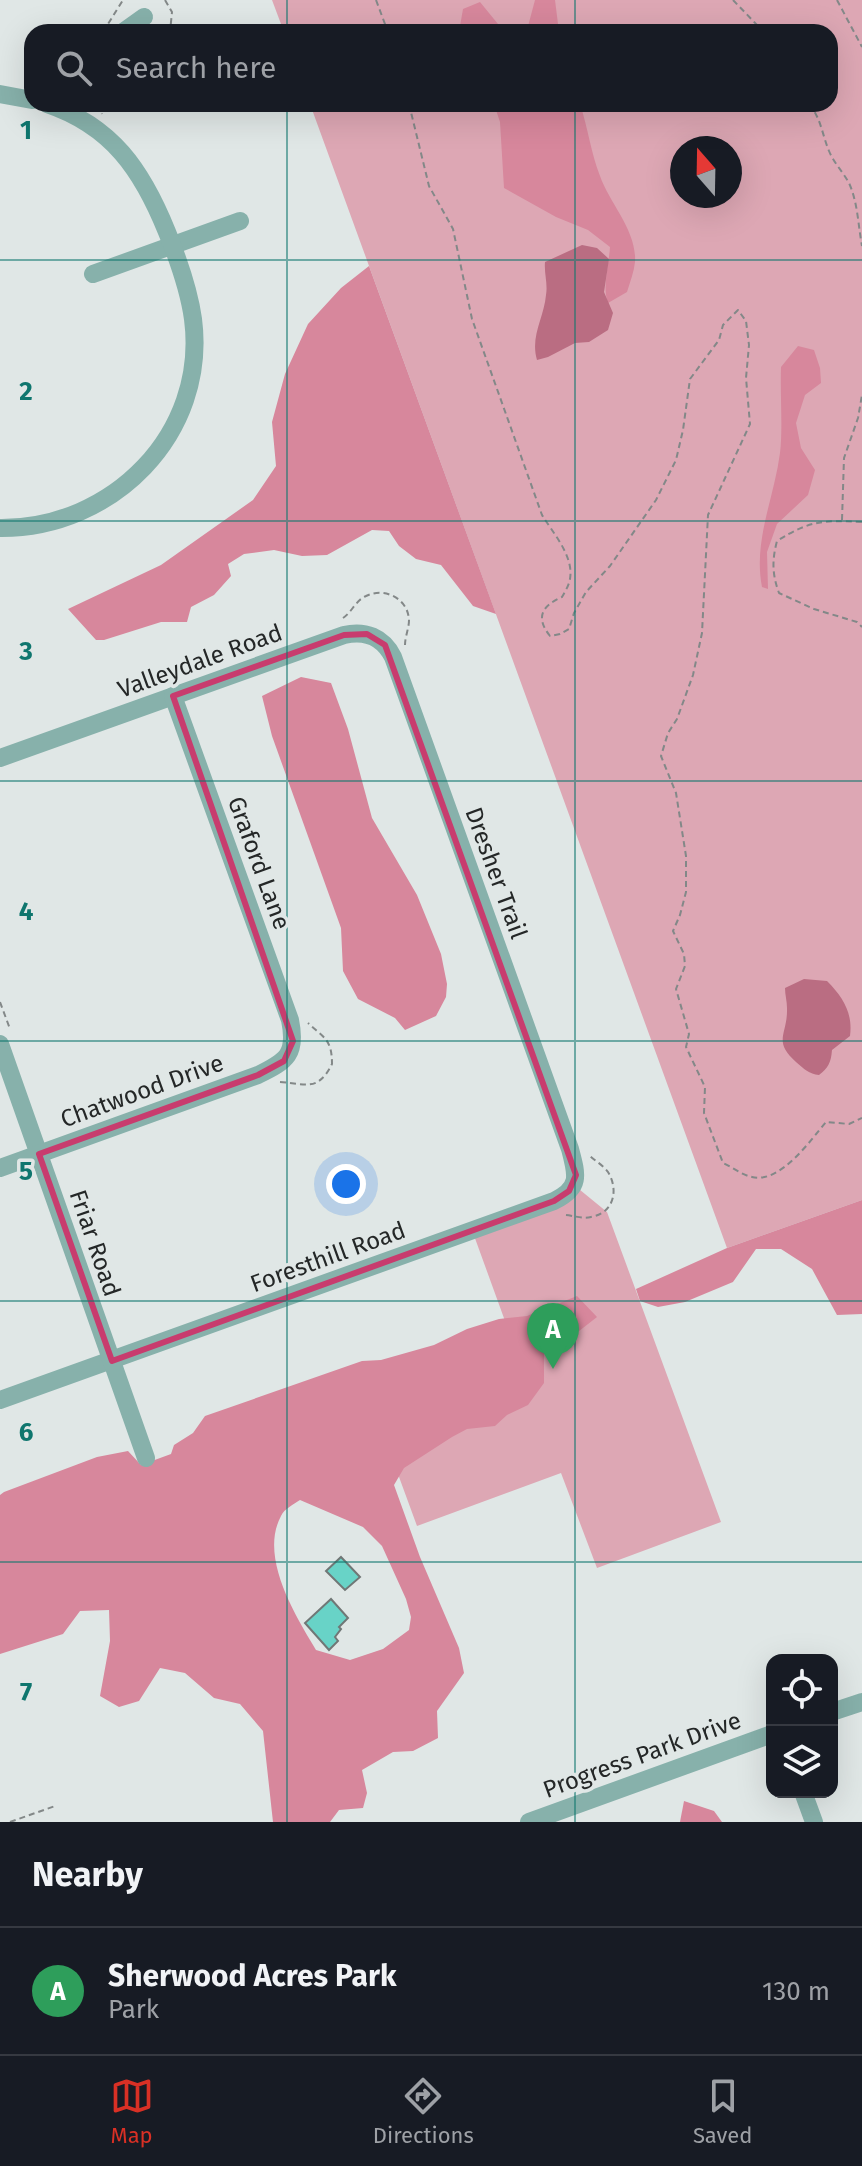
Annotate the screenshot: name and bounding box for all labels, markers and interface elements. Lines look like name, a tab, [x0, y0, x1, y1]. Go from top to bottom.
search box	[24, 24, 838, 112]
icon: search	[52, 46, 96, 90]
text: Search here	[116, 50, 276, 86]
text: 1	[20, 115, 32, 146]
north arrow	[670, 136, 742, 208]
text: 2	[19, 376, 33, 407]
street label: Valleydale Road	[114, 618, 286, 704]
text: 3	[18, 636, 33, 667]
street label: Graford Lane	[222, 793, 296, 933]
street label: Dresher Trail	[459, 803, 533, 943]
text: 4	[19, 896, 34, 927]
street label: Chatwood Drive	[57, 1049, 227, 1133]
text: 5	[19, 1156, 33, 1187]
your location	[326, 1164, 366, 1204]
street label: Friar Road	[64, 1186, 126, 1300]
street label: Foresthill Road	[247, 1216, 409, 1298]
pin: A	[527, 1303, 579, 1369]
text: 6	[19, 1417, 34, 1448]
map controls	[766, 1654, 838, 1798]
button: locate	[766, 1654, 838, 1726]
text: 7	[20, 1677, 32, 1708]
street label: Progress Park Drive	[539, 1706, 745, 1804]
button: layers	[766, 1726, 838, 1798]
text: Nearby	[32, 1854, 143, 1895]
text: Sherwood Acres Park	[108, 1958, 397, 1994]
text: A	[50, 1976, 66, 2007]
text: 130 m	[762, 1976, 830, 2007]
text: Park	[108, 1994, 159, 2025]
tab: Map	[110, 2074, 154, 2149]
tab: Directions	[373, 2074, 474, 2149]
tab: Saved	[693, 2074, 752, 2149]

